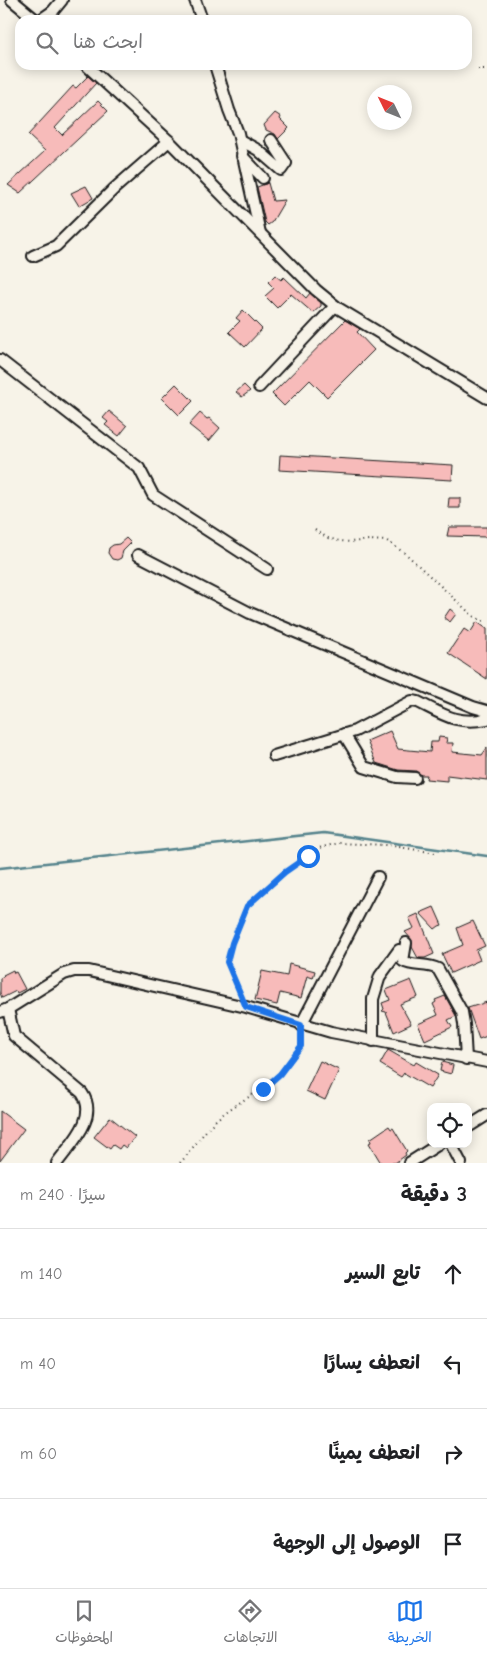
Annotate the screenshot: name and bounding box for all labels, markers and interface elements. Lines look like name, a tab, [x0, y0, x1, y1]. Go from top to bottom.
search box	[15, 15, 472, 70]
icon: search	[33, 29, 61, 57]
text: ابحث هنا	[73, 31, 143, 53]
north arrow	[367, 85, 412, 130]
route start	[297, 845, 320, 868]
route end	[252, 1078, 275, 1101]
map controls	[427, 1103, 472, 1148]
button: locate	[427, 1103, 472, 1148]
text: 3 دقيقة	[401, 1182, 467, 1206]
text: سيرًا · 240 m	[20, 1186, 106, 1204]
icon: ahead	[439, 1260, 467, 1288]
text: تابع السير	[346, 1262, 420, 1284]
text: 140 m	[20, 1265, 62, 1283]
icon: left	[439, 1350, 467, 1378]
text: انعطف يسارًا	[323, 1352, 420, 1374]
text: 40 m	[20, 1355, 56, 1373]
icon: right	[439, 1440, 467, 1468]
text: انعطف يمينًا	[328, 1442, 420, 1464]
text: 60 m	[20, 1445, 57, 1463]
icon: arrive	[439, 1530, 467, 1558]
text: الوصول إلى الوجهة	[273, 1532, 420, 1554]
tab: المحفوظات	[55, 1597, 113, 1650]
tab: الاتجاهات	[223, 1597, 278, 1650]
tab: الخريطة	[388, 1597, 432, 1650]

